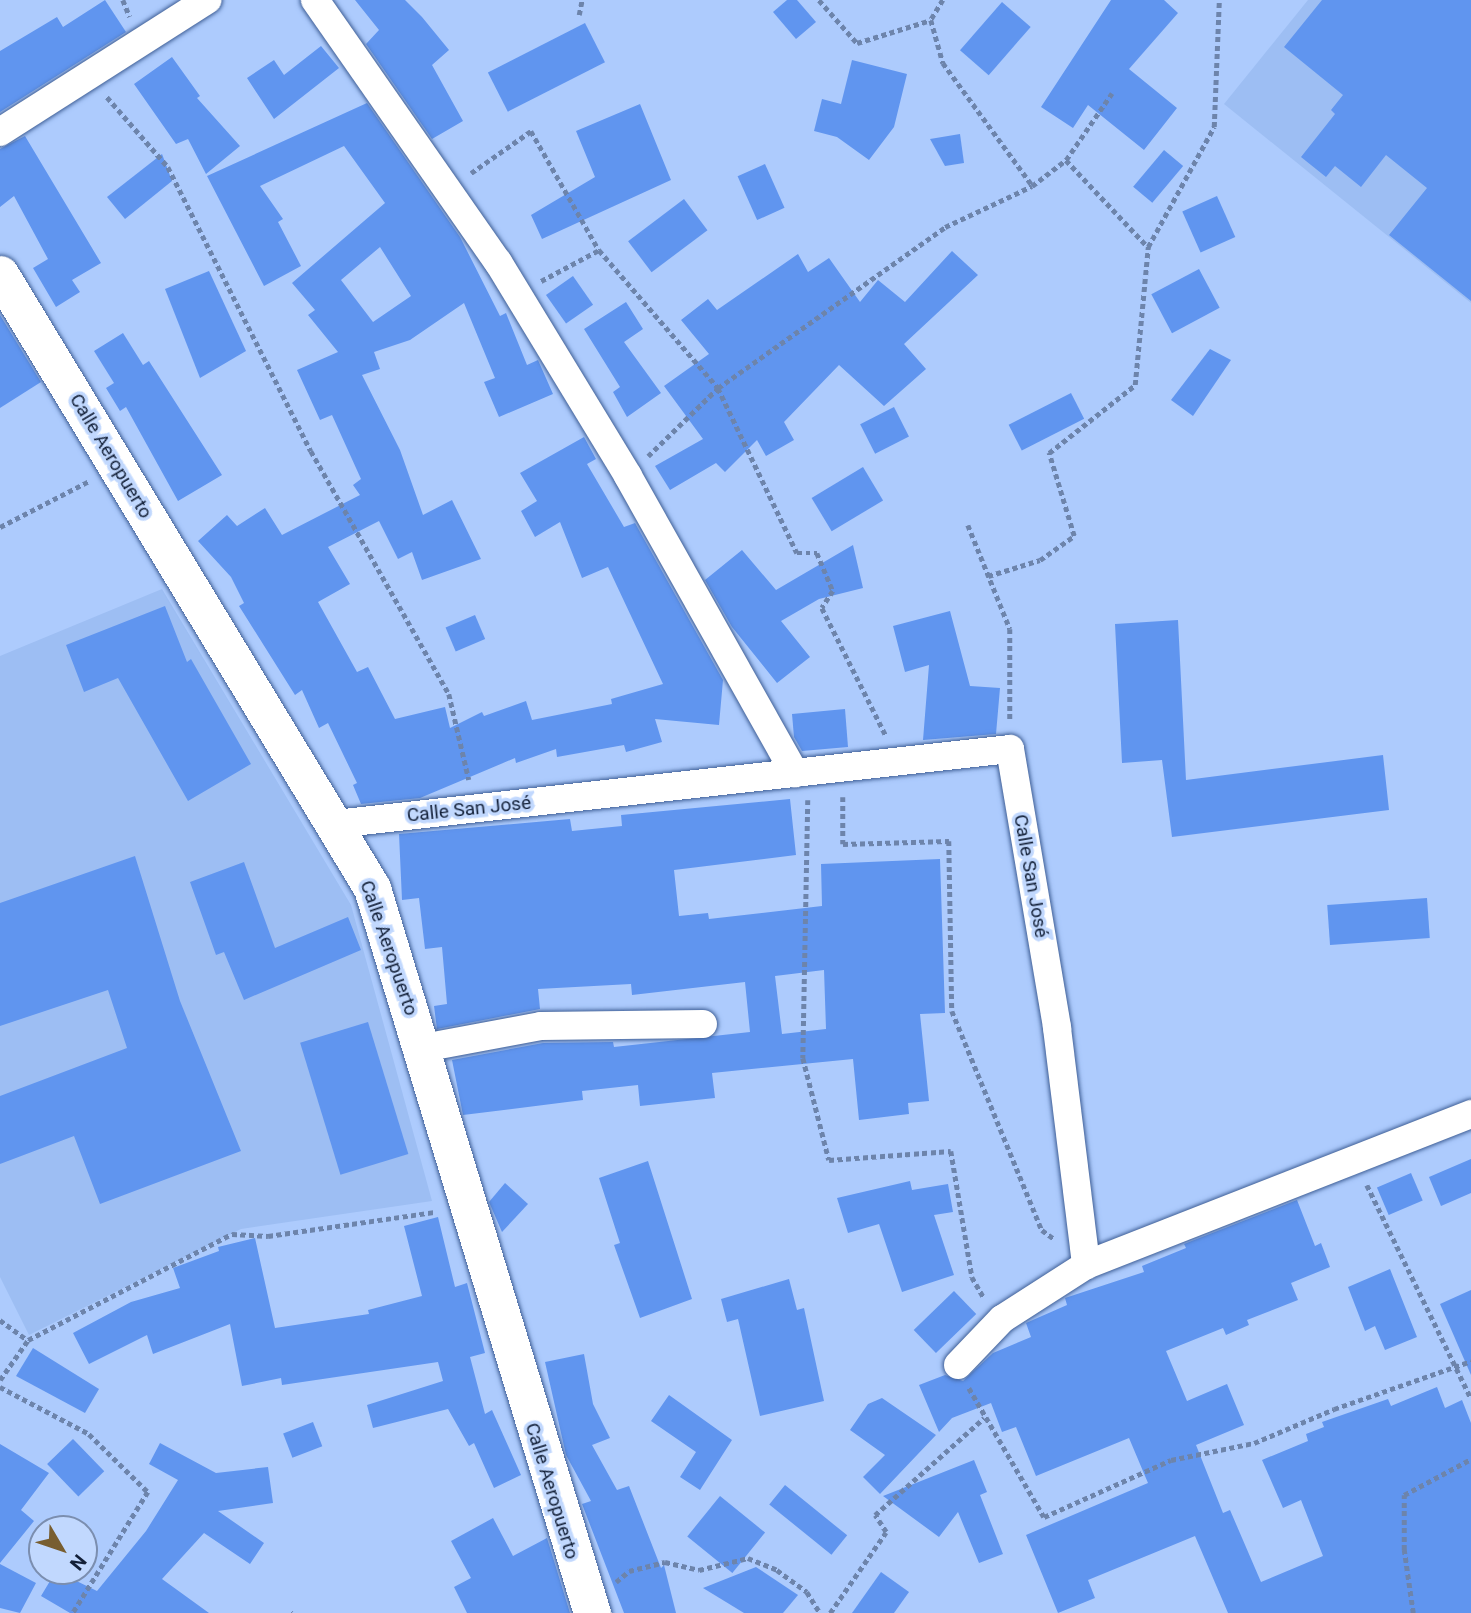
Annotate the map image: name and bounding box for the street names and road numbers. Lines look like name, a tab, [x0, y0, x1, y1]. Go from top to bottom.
street label: Calle Aeropuerto	[65, 390, 157, 522]
street label: Calle San José	[406, 791, 532, 827]
street label: Calle San José	[1009, 813, 1053, 939]
street label: Calle Aeropuerto	[355, 877, 423, 1019]
street label: Calle Aeropuerto	[520, 1420, 584, 1562]

